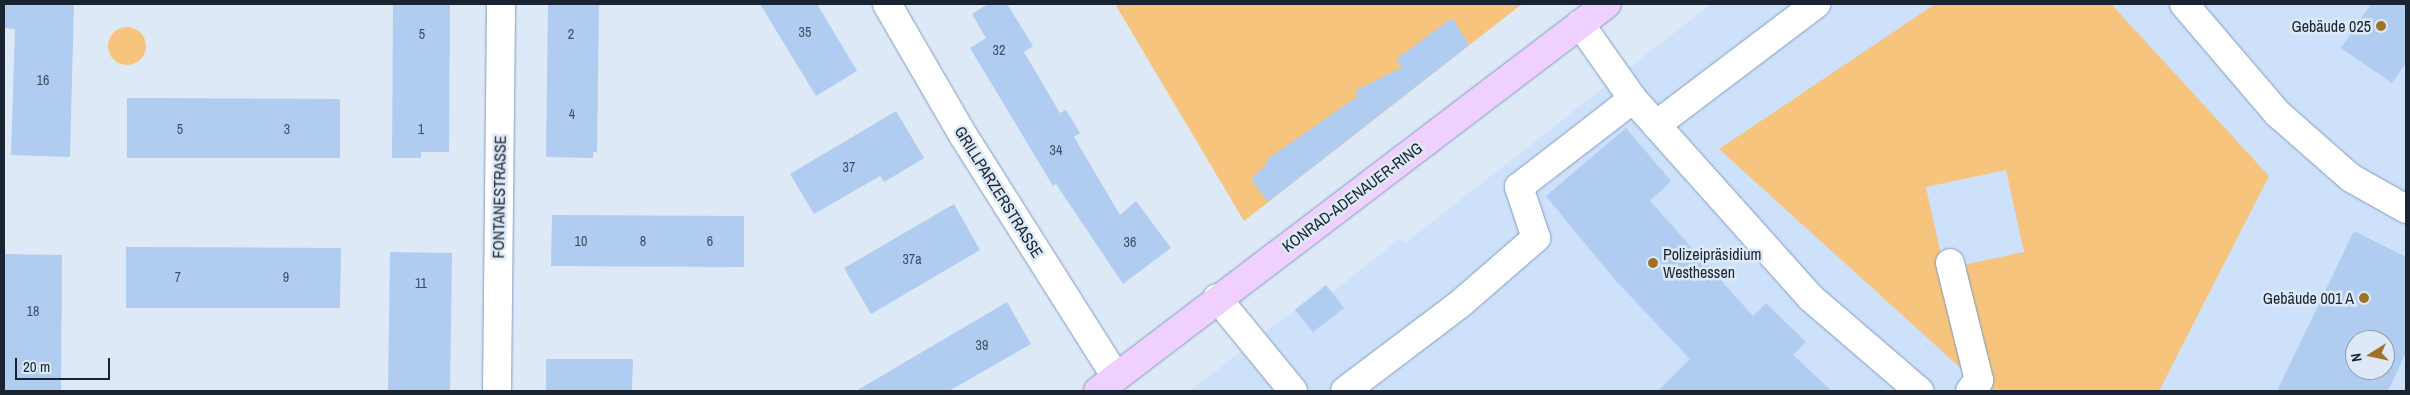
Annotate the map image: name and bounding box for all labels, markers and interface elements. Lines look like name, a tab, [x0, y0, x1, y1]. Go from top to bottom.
place label: Gebäude 025	[2291, 16, 2371, 36]
marker: Gebäude 025	[2375, 20, 2387, 32]
house number: 35	[799, 24, 811, 40]
house number: 5	[419, 26, 425, 42]
house number: 2	[568, 26, 574, 42]
house number: 32	[993, 42, 1005, 58]
house number: 16	[37, 72, 49, 88]
house number: 4	[569, 106, 575, 122]
house number: 5	[177, 121, 183, 137]
house number: 3	[284, 121, 290, 137]
house number: 1	[418, 121, 424, 137]
street label: GRILLPARZERSTRASSE	[951, 123, 1047, 261]
street label: FONTANESTRASSE	[488, 135, 510, 259]
street label: KONRAD-ADENAUER-RING	[1278, 138, 1426, 256]
house number: 34	[1050, 142, 1062, 158]
house number: 37	[843, 159, 855, 175]
house number: 10	[575, 233, 587, 249]
house number: 8	[640, 233, 646, 249]
house number: 6	[707, 233, 713, 249]
house number: 36	[1124, 234, 1136, 250]
place label: Polizeipräsidium Westhessen	[1663, 244, 1761, 282]
house number: 37a	[902, 251, 922, 267]
marker: Polizeipräsidium Westhessen	[1647, 257, 1659, 269]
house number: 7	[175, 269, 181, 285]
house number: 9	[283, 269, 289, 285]
house number: 11	[415, 275, 427, 291]
place label: Gebäude 001 A	[2262, 288, 2354, 308]
marker: Gebäude 001 A	[2358, 292, 2370, 304]
house number: 18	[27, 303, 39, 319]
north arrow	[2345, 330, 2395, 380]
house number: 39	[976, 337, 988, 353]
scale bar	[18, 348, 112, 380]
text: N	[2347, 352, 2366, 363]
text: 20 m	[23, 356, 50, 377]

